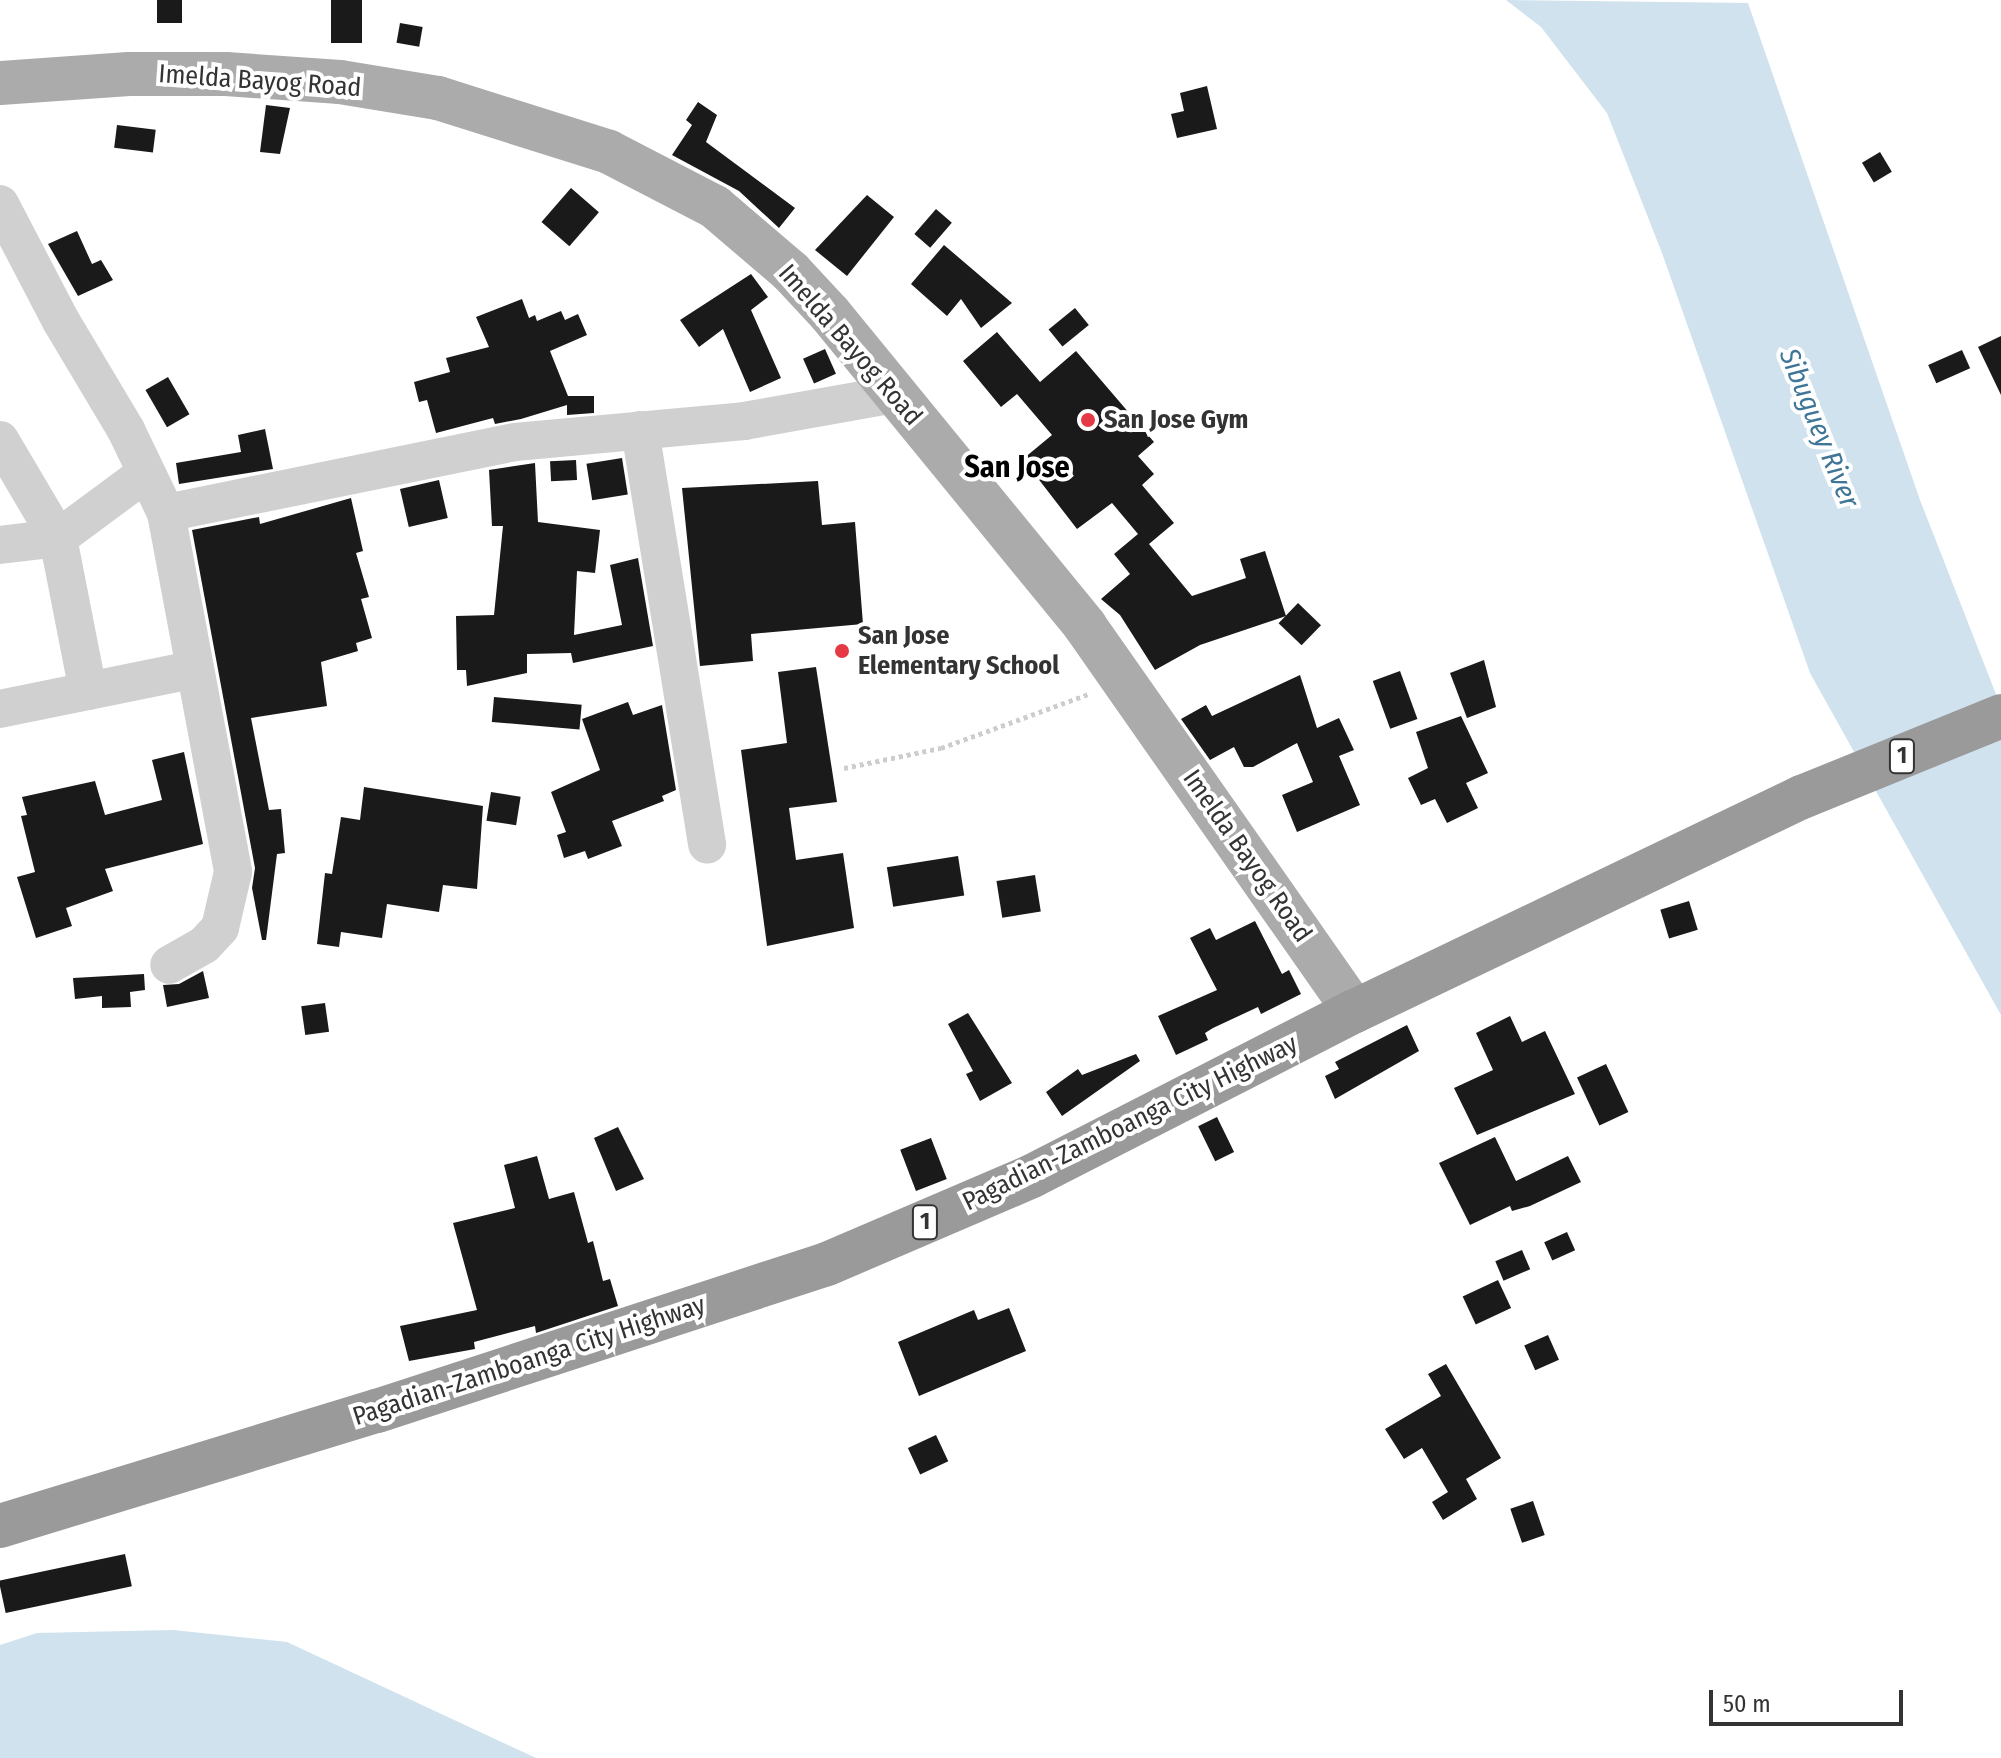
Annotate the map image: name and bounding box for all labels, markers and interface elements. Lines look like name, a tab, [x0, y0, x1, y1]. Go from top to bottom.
street label: Imelda Bayog Road	[158, 58, 362, 104]
street label: Imelda Bayog Road	[772, 258, 928, 432]
water label: Sibuguey River	[1772, 343, 1866, 513]
place label: San Jose Gym	[1104, 404, 1248, 436]
marker: San Jose Gym	[1079, 411, 1097, 429]
district label: San Jose	[964, 449, 1070, 485]
place label: San Jose Elementary School	[858, 620, 1059, 682]
marker: San Jose Elementary School	[833, 642, 851, 660]
road number: 1	[1888, 736, 1916, 776]
street label: Imelda Bayog Road	[1176, 764, 1318, 948]
street label: Pagadian-Zamboanga City Highway	[958, 1028, 1302, 1218]
road number: 1	[911, 1202, 939, 1242]
street label: Pagadian-Zamboanga City Highway	[349, 1289, 709, 1433]
scale bar	[1713, 1674, 1907, 1724]
text: 50 m	[1723, 1690, 1771, 1718]

